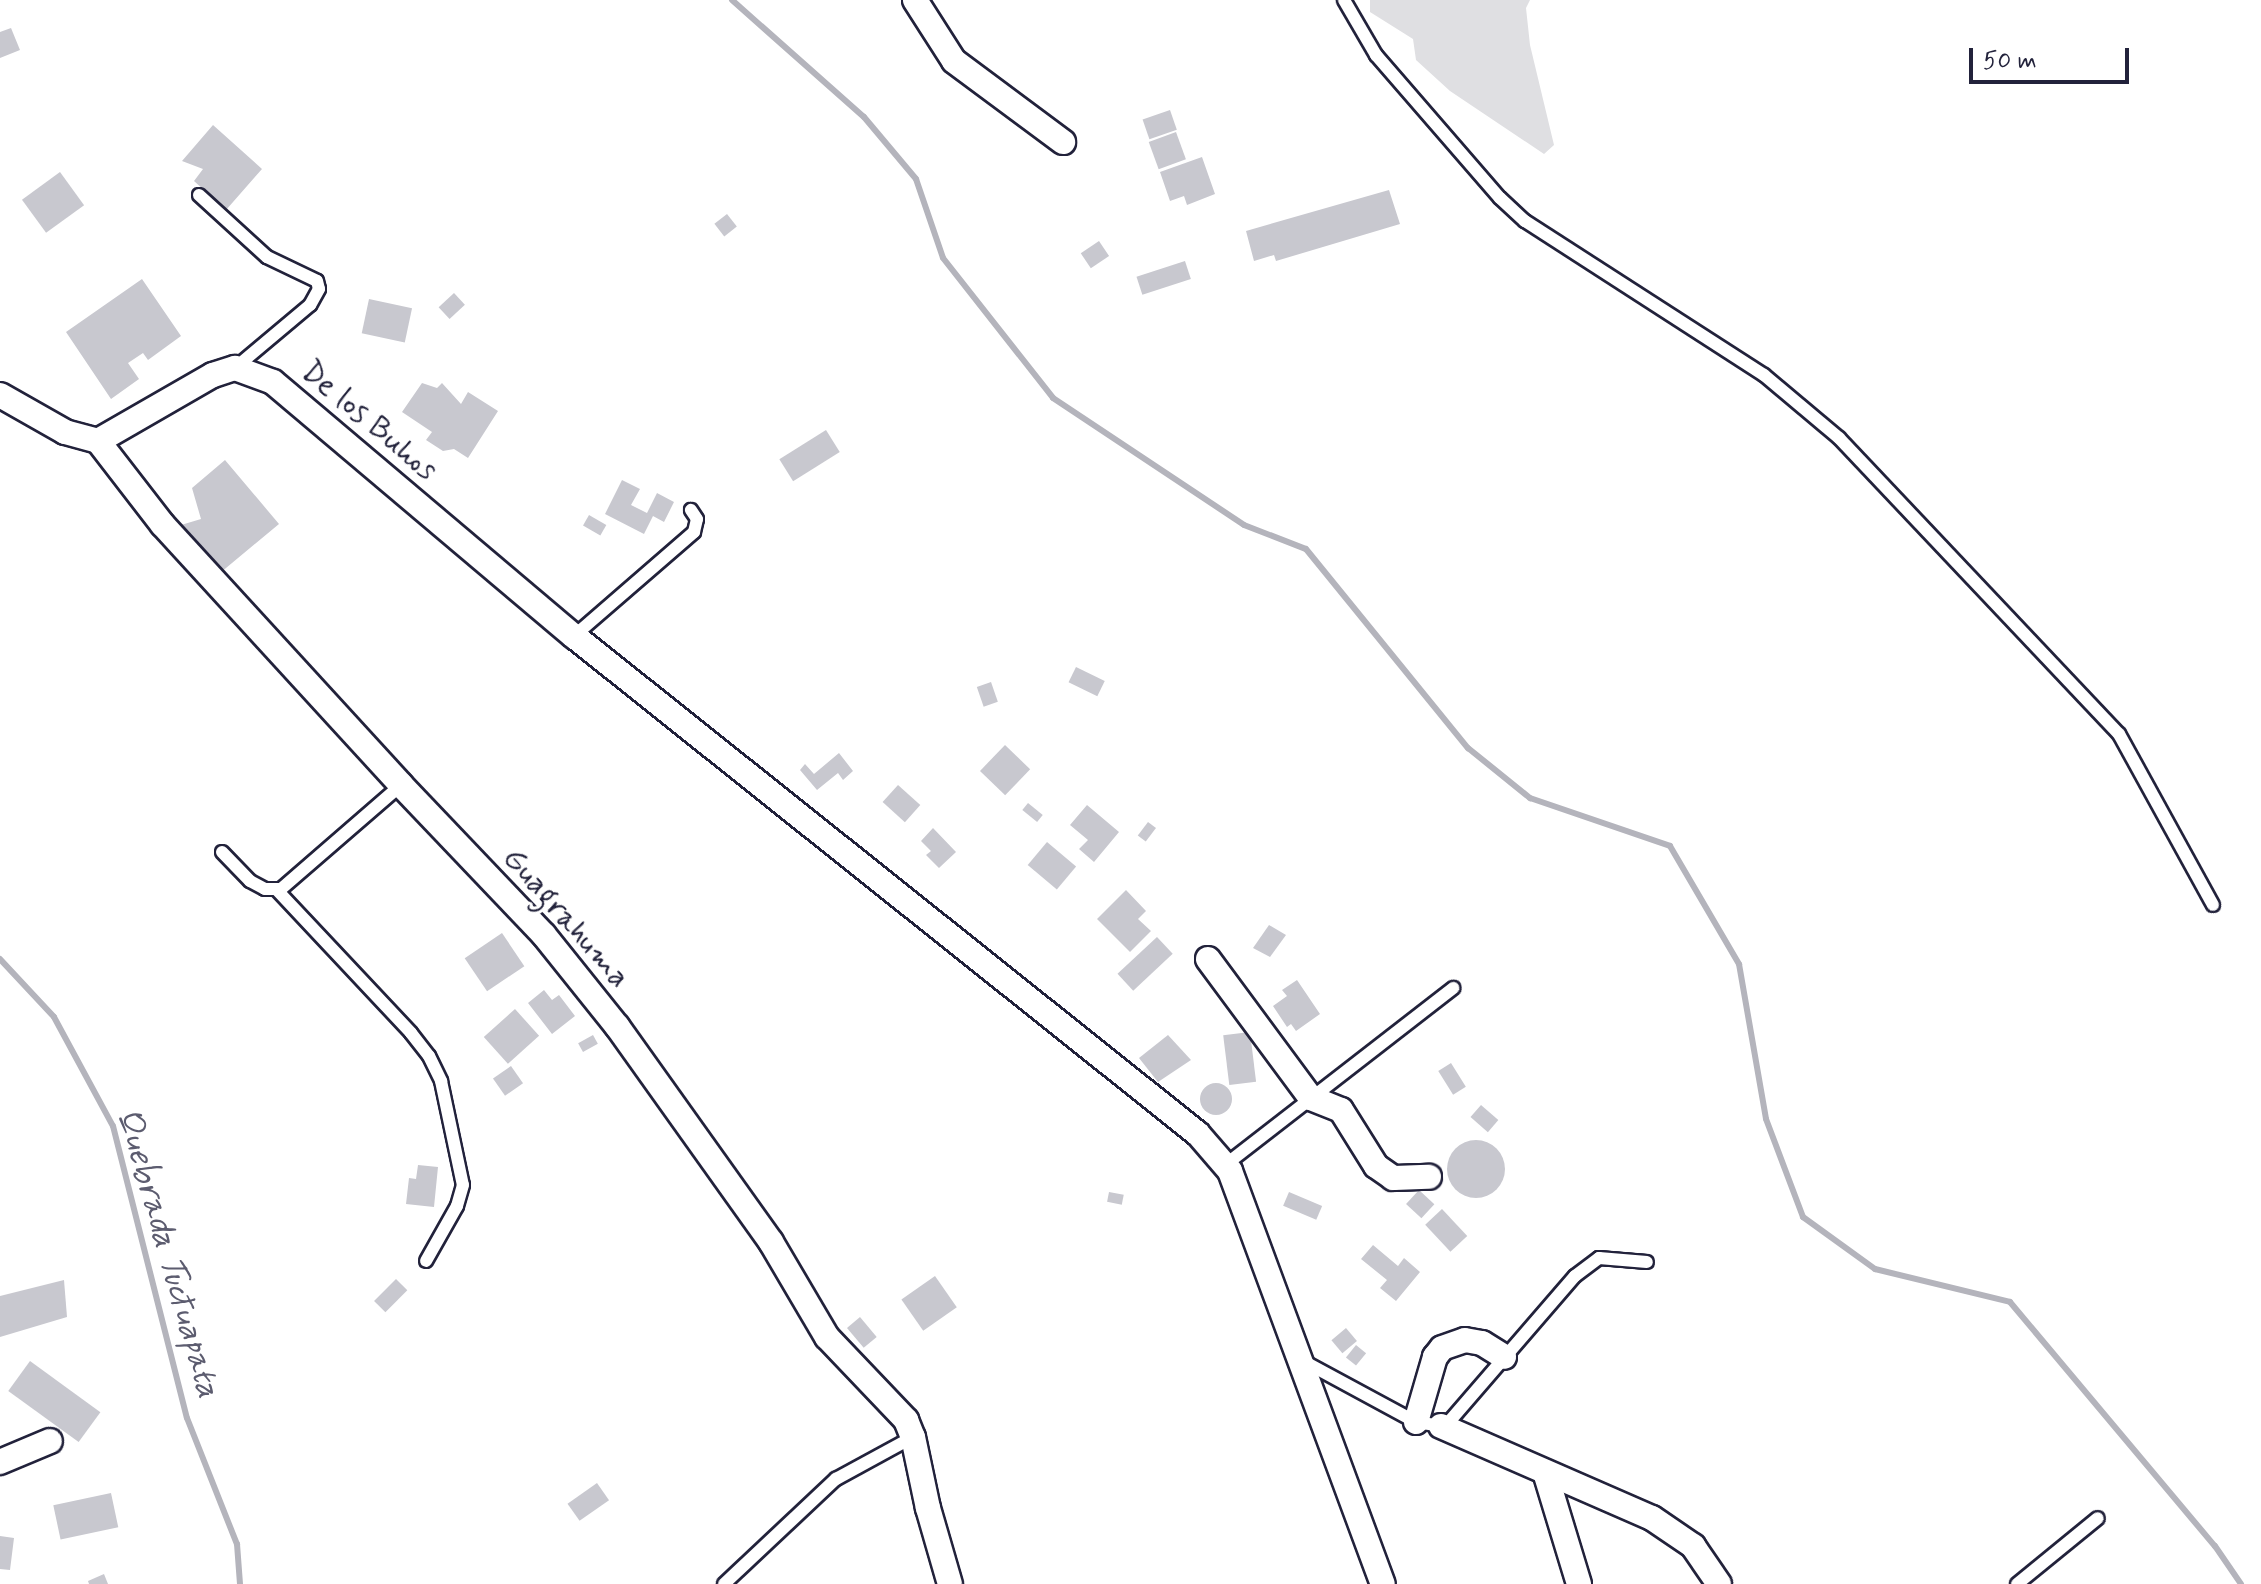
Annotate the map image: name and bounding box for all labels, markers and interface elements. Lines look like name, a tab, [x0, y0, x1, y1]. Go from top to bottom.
scale bar	[1973, 32, 2133, 82]
text: 50 m	[1983, 46, 2037, 77]
street label: De los Buhos	[293, 353, 445, 489]
street label: Guagrahuma	[494, 840, 638, 996]
water label: Quebrada Tuctuapata	[107, 1103, 229, 1403]

